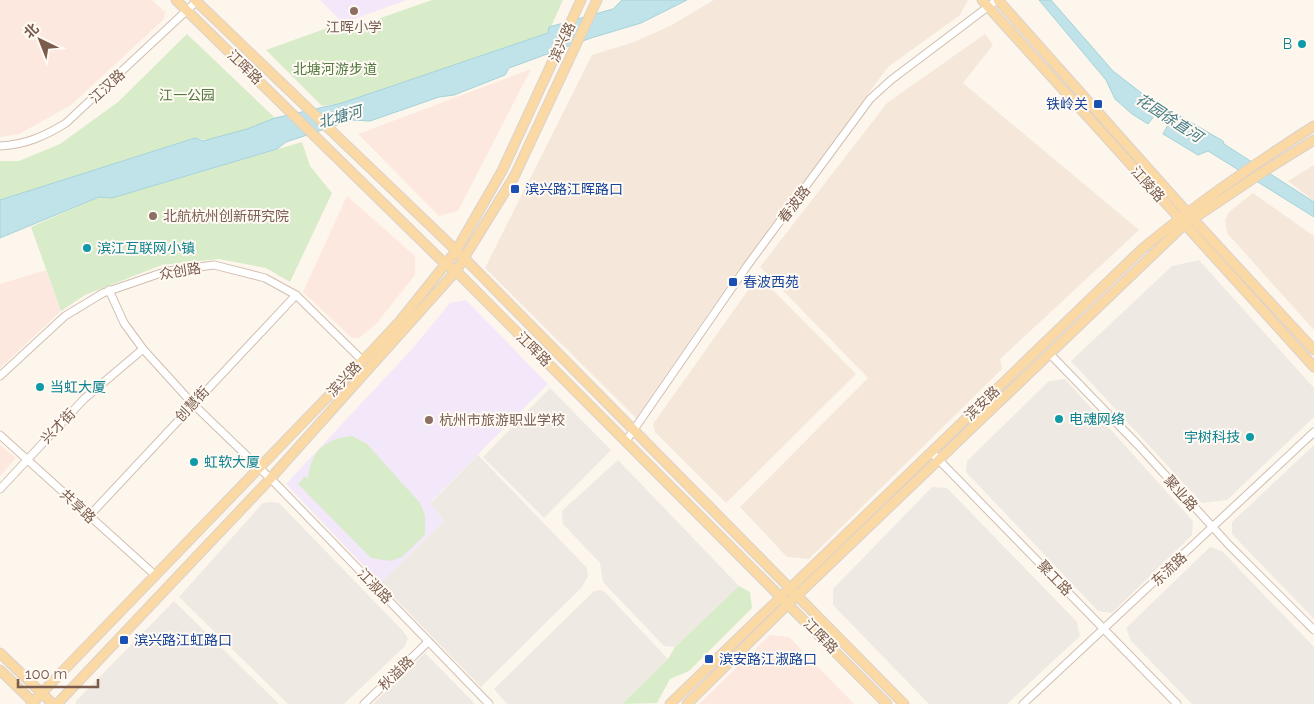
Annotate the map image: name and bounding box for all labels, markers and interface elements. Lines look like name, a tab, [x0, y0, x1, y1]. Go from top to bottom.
marker: 江晖小学	[348, 5, 360, 17]
north arrow	[15, 15, 65, 65]
place label: 江晖小学	[326, 19, 382, 35]
text: 北	[21, 20, 42, 41]
street label: 滨兴路	[546, 20, 578, 64]
place label: B	[1283, 36, 1292, 52]
marker: B	[1296, 38, 1308, 50]
street label: 江晖路	[224, 47, 266, 87]
park label: 北塘河游步道	[293, 61, 377, 77]
street label: 江汉路	[86, 66, 128, 106]
park label: 江一公园	[159, 87, 215, 103]
water label: 花园徐直河	[1133, 90, 1208, 148]
place label: 铁岭关	[1046, 96, 1088, 112]
marker: 铁岭关	[1092, 98, 1104, 110]
water label: 北塘河	[316, 101, 367, 132]
street label: 江陵路	[1128, 163, 1168, 205]
place label: 滨兴路江晖路口	[525, 181, 623, 197]
street label: 春波路	[775, 182, 813, 226]
marker: 滨兴路江晖路口	[509, 183, 521, 195]
place label: 北航杭州创新研究院	[163, 208, 289, 224]
marker: 北航杭州创新研究院	[147, 210, 159, 222]
place label: 滨江互联网小镇	[97, 240, 195, 256]
marker: 滨江互联网小镇	[81, 242, 93, 254]
street label: 众创路	[158, 260, 202, 282]
place label: 春波西苑	[743, 274, 799, 290]
marker: 春波西苑	[727, 276, 739, 288]
street label: 江晖路	[513, 328, 555, 370]
street label: 滨兴路	[324, 358, 364, 400]
place label: 当虹大厦	[50, 379, 106, 395]
marker: 当虹大厦	[34, 381, 46, 393]
street label: 创慧街	[172, 383, 212, 425]
street label: 滨安路	[961, 383, 1003, 423]
street label: 兴才街	[38, 405, 78, 447]
place label: 电魂网络	[1069, 411, 1125, 427]
place label: 杭州市旅游职业学校	[439, 412, 565, 428]
marker: 电魂网络	[1053, 413, 1065, 425]
marker: 杭州市旅游职业学校	[423, 414, 435, 426]
place label: 宇树科技	[1184, 429, 1240, 445]
marker: 宇树科技	[1244, 431, 1256, 443]
place label: 虹软大厦	[204, 454, 260, 470]
marker: 虹软大厦	[188, 456, 200, 468]
street label: 聚业路	[1161, 472, 1201, 514]
street label: 共享路	[57, 486, 99, 526]
street label: 东流路	[1148, 549, 1190, 589]
street label: 聚工路	[1035, 557, 1075, 599]
street label: 江淑路	[355, 565, 395, 607]
street label: 江晖路	[801, 615, 841, 657]
place label: 滨兴路江虹路口	[134, 632, 232, 648]
marker: 滨兴路江虹路口	[118, 634, 130, 646]
place label: 滨安路江淑路口	[719, 651, 817, 667]
street label: 秋溢路	[375, 653, 417, 693]
marker: 滨安路江淑路口	[703, 653, 715, 665]
scale bar	[18, 656, 98, 688]
text: 100 m	[25, 665, 67, 683]

